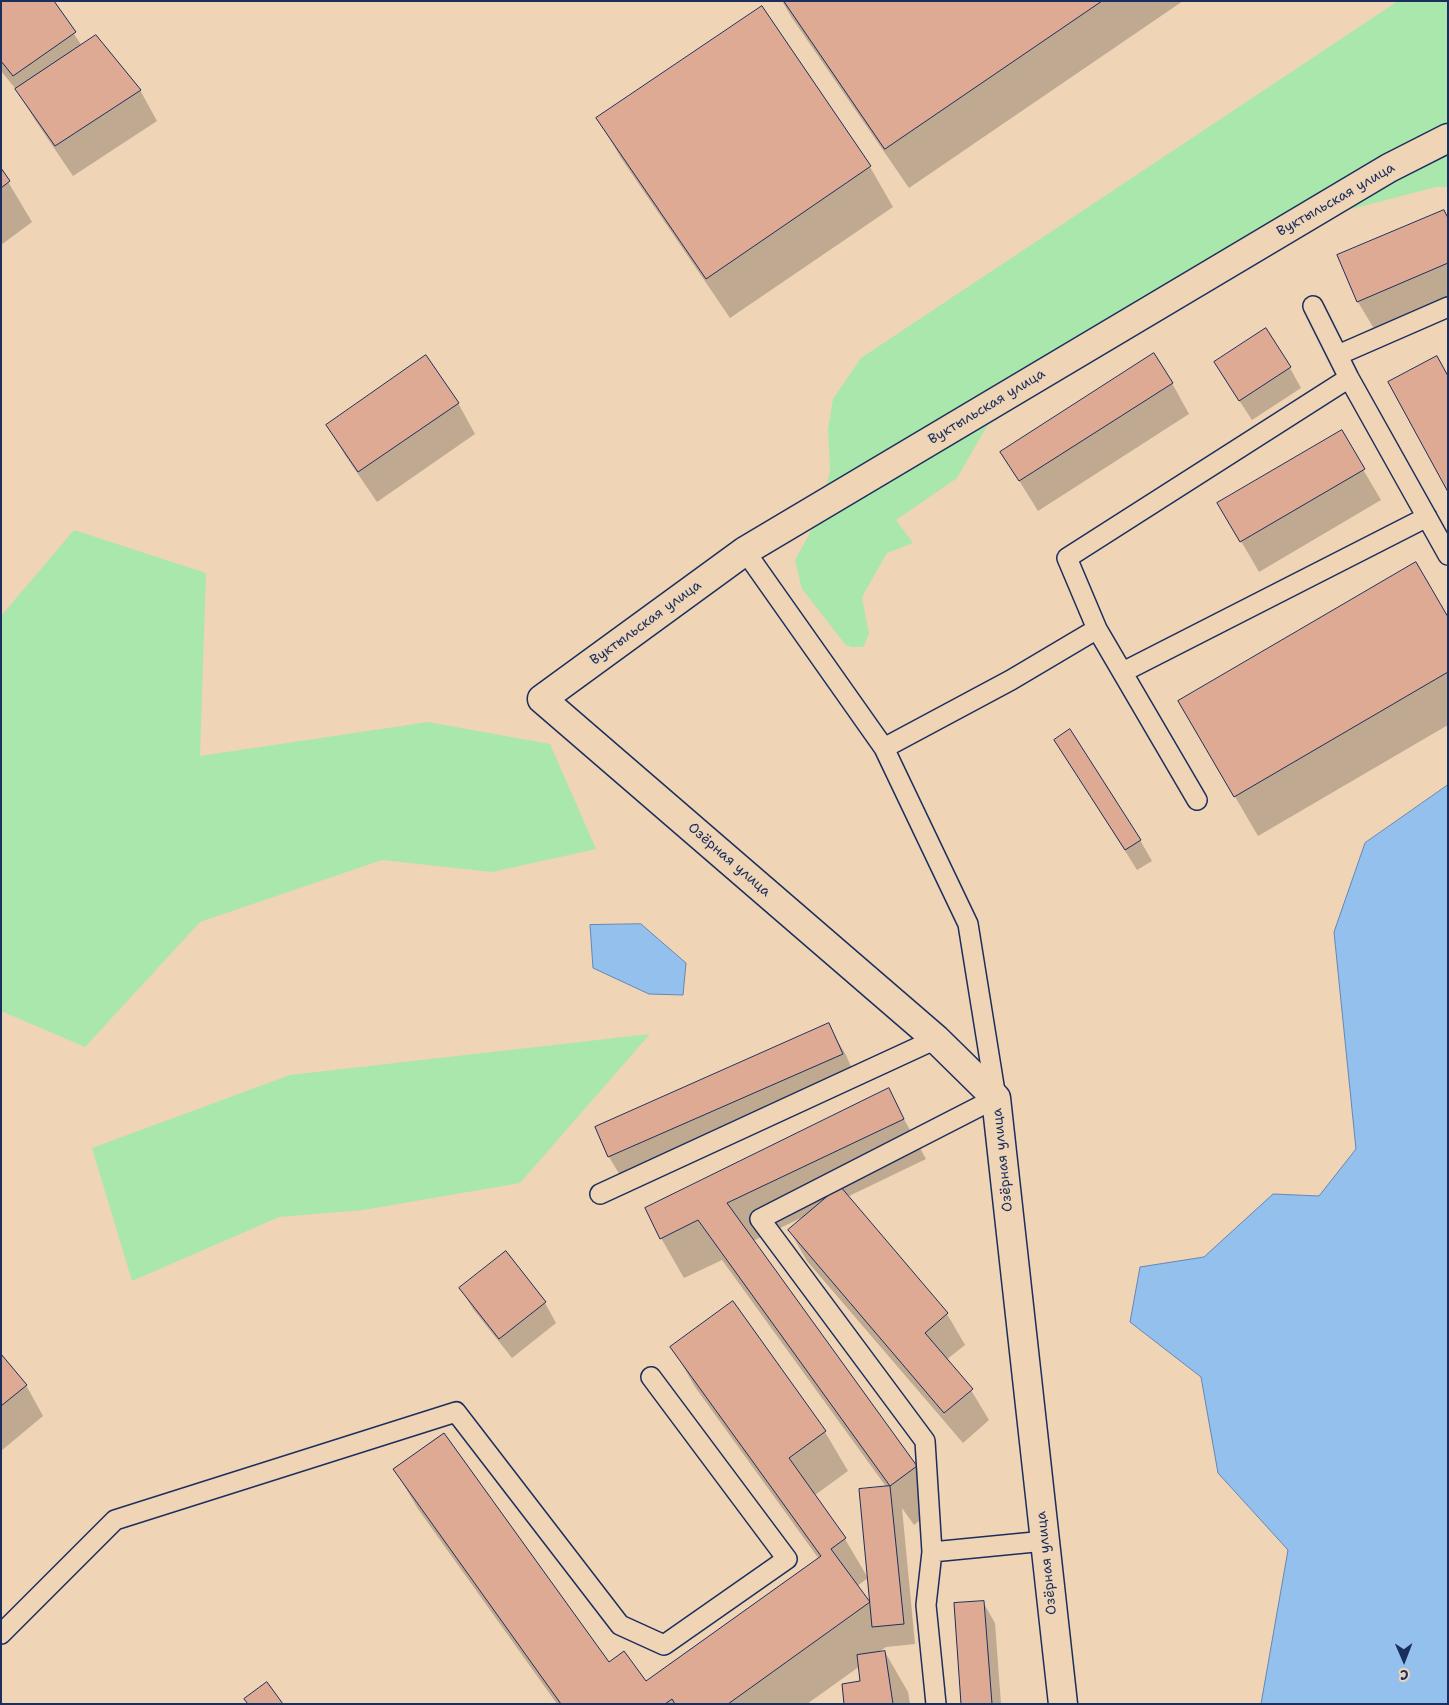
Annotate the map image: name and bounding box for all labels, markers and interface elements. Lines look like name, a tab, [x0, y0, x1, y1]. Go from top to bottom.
street label: Вуктыльская улица	[1274, 159, 1398, 241]
street label: Вуктыльская улица	[926, 365, 1048, 449]
street label: Вуктыльская улица	[587, 577, 705, 669]
street label: Озёрная улица	[684, 819, 774, 901]
street label: Озёрная улица	[989, 1107, 1017, 1213]
street label: Озёрная улица	[1033, 1510, 1061, 1616]
north arrow	[1379, 1635, 1429, 1685]
text: С	[1400, 1666, 1409, 1684]

